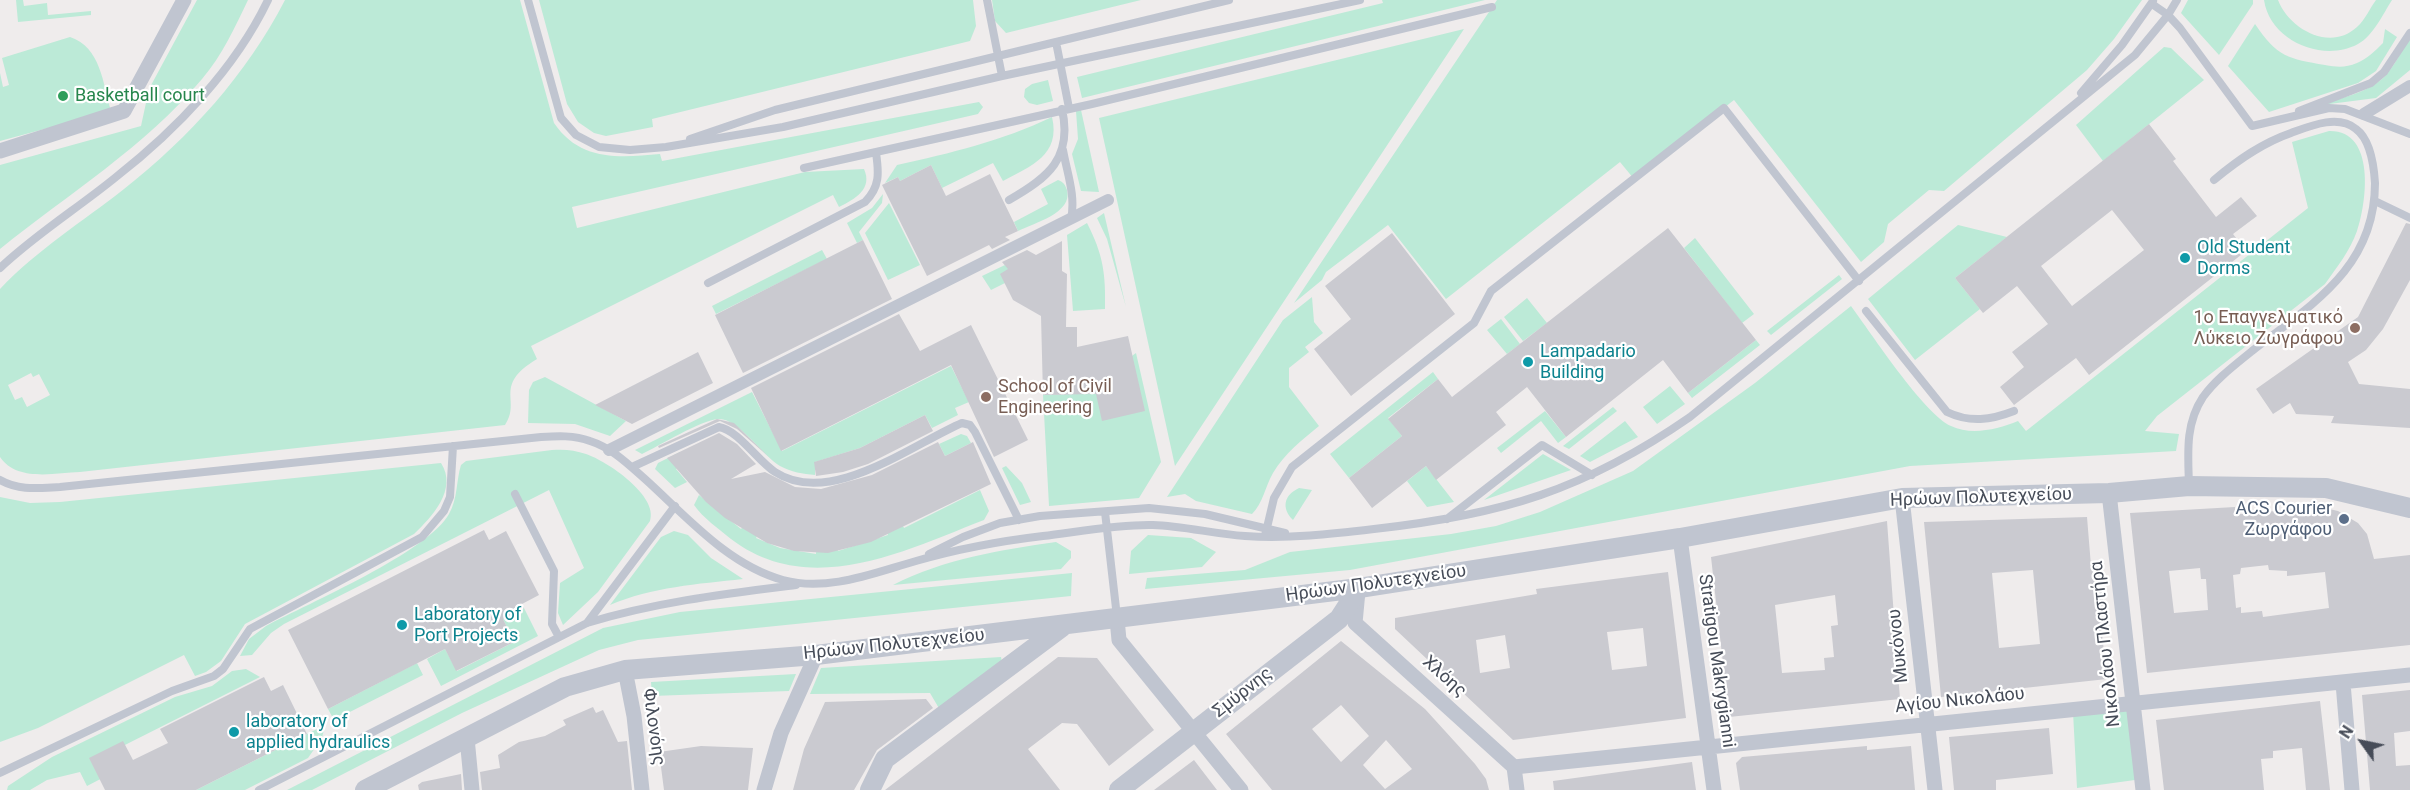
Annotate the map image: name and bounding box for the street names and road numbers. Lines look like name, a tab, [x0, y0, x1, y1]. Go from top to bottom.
street label: Ηρώων Πολυτεχνείου	[1890, 484, 2072, 512]
street label: Νικολάου Πλαστήρα	[2087, 560, 2125, 728]
street label: Ηρώων Πολυτεχνείου	[1284, 561, 1468, 607]
street label: Stratigou Makrygianni	[1693, 573, 1739, 749]
street label: Μυκόνου	[1884, 608, 1914, 684]
street label: Ηρώων Πολυτεχνείου	[802, 625, 986, 665]
street label: Χλόης	[1418, 652, 1470, 702]
street label: Σμύρνης	[1209, 663, 1277, 723]
street label: Αγίου Νικολάου	[1894, 683, 2026, 719]
street label: Φιλονόης	[637, 687, 669, 767]

